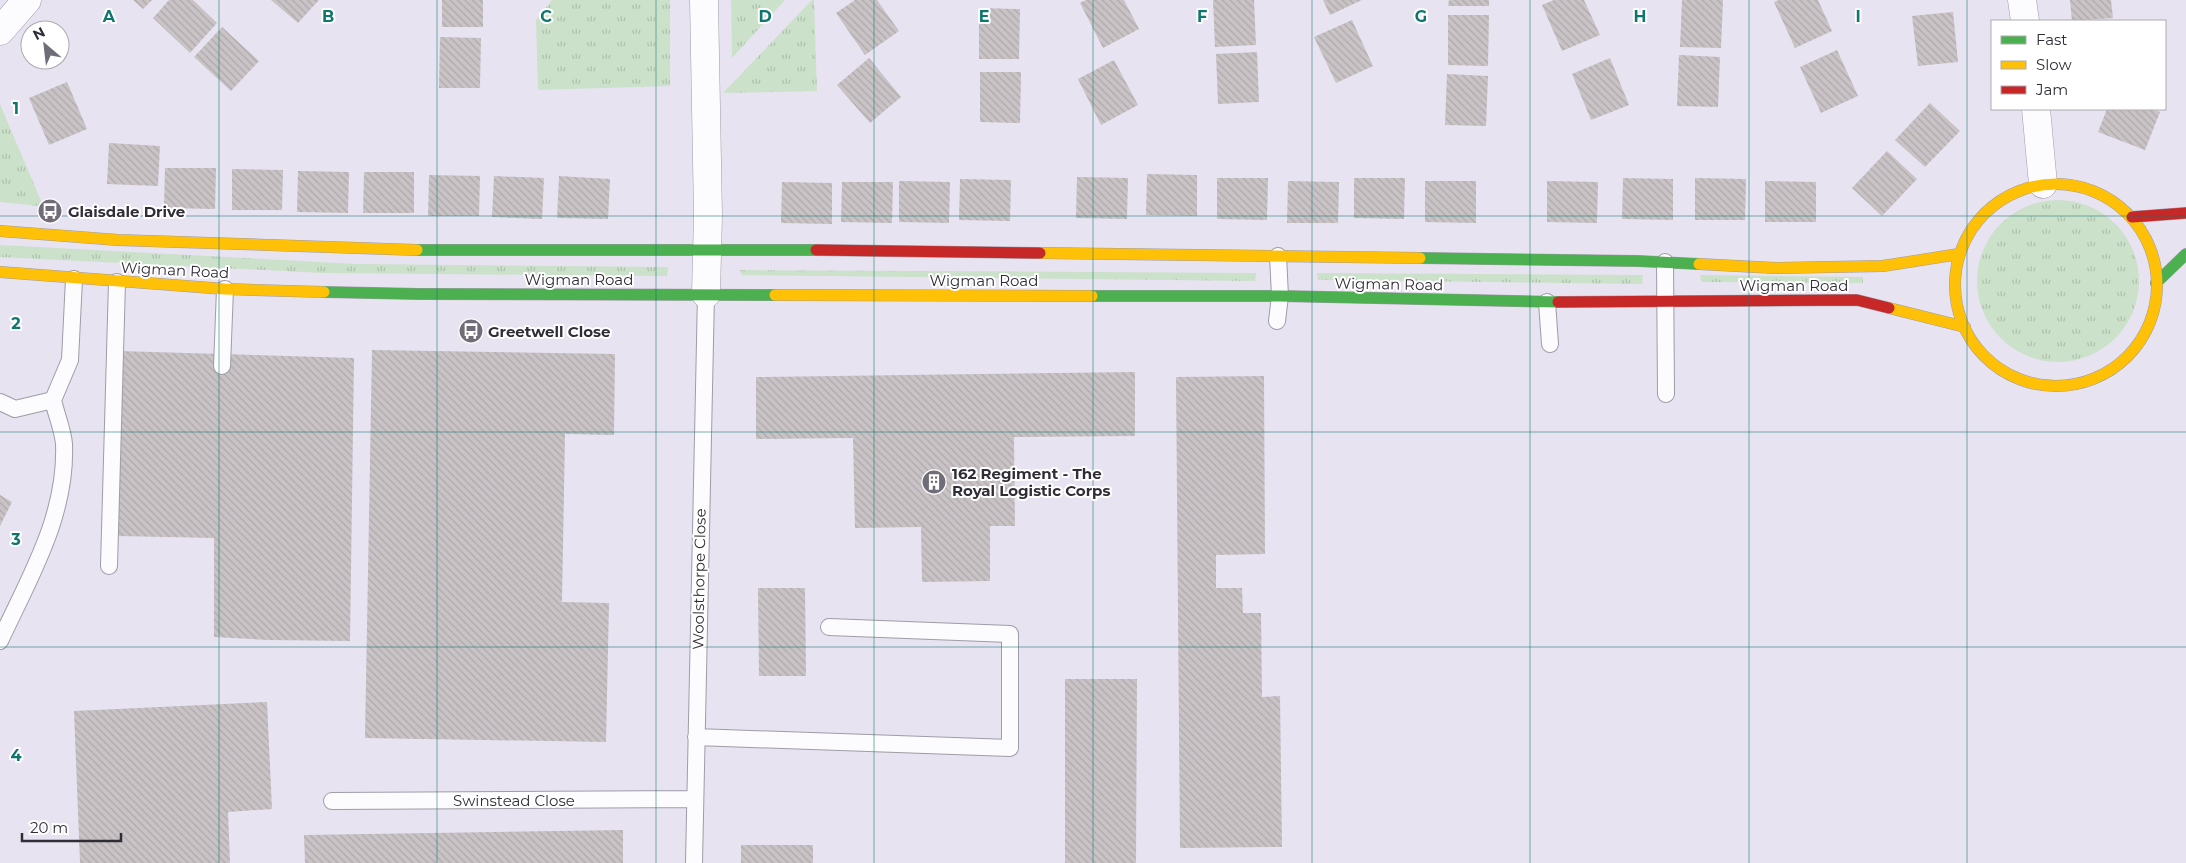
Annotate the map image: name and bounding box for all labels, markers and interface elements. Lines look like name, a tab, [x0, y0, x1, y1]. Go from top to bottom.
text: A	[102, 7, 116, 26]
text: B	[322, 7, 334, 26]
text: C	[540, 7, 552, 26]
text: D	[758, 7, 772, 26]
text: E	[979, 7, 989, 26]
text: F	[1197, 7, 1207, 26]
text: G	[1415, 7, 1427, 26]
text: H	[1634, 7, 1646, 26]
text: I	[1855, 7, 1861, 26]
north arrow	[20, 20, 70, 70]
legend	[1991, 20, 2166, 110]
text: N	[30, 23, 48, 44]
text: Fast	[2036, 30, 2067, 49]
text: Slow	[2036, 55, 2072, 74]
text: Jam	[2035, 80, 2068, 99]
text: 1	[13, 99, 19, 118]
bus stop icon: Glaisdale Drive	[37, 198, 63, 224]
place label: Glaisdale Drive	[68, 202, 185, 221]
street label: Wigman Road	[120, 258, 230, 282]
street label: Wigman Road	[525, 270, 633, 289]
street label: Wigman Road	[930, 271, 1038, 290]
street label: Wigman Road	[1334, 274, 1444, 294]
street label: Wigman Road	[1740, 276, 1848, 295]
text: 2	[11, 314, 21, 333]
bus stop icon: Greetwell Close	[458, 318, 484, 344]
place label: Greetwell Close	[488, 322, 610, 341]
place label: 162 Regiment - The Royal Logistic Corps	[952, 464, 1110, 500]
building icon: 162 Regiment - The Royal Logistic Corps	[921, 469, 947, 495]
street label: Woolsthorpe Close	[688, 508, 710, 650]
text: 3	[10, 530, 21, 549]
text: 4	[10, 746, 22, 765]
street label: Swinstead Close	[453, 791, 575, 810]
scale bar	[22, 810, 121, 842]
text: 20 m	[30, 818, 68, 837]

